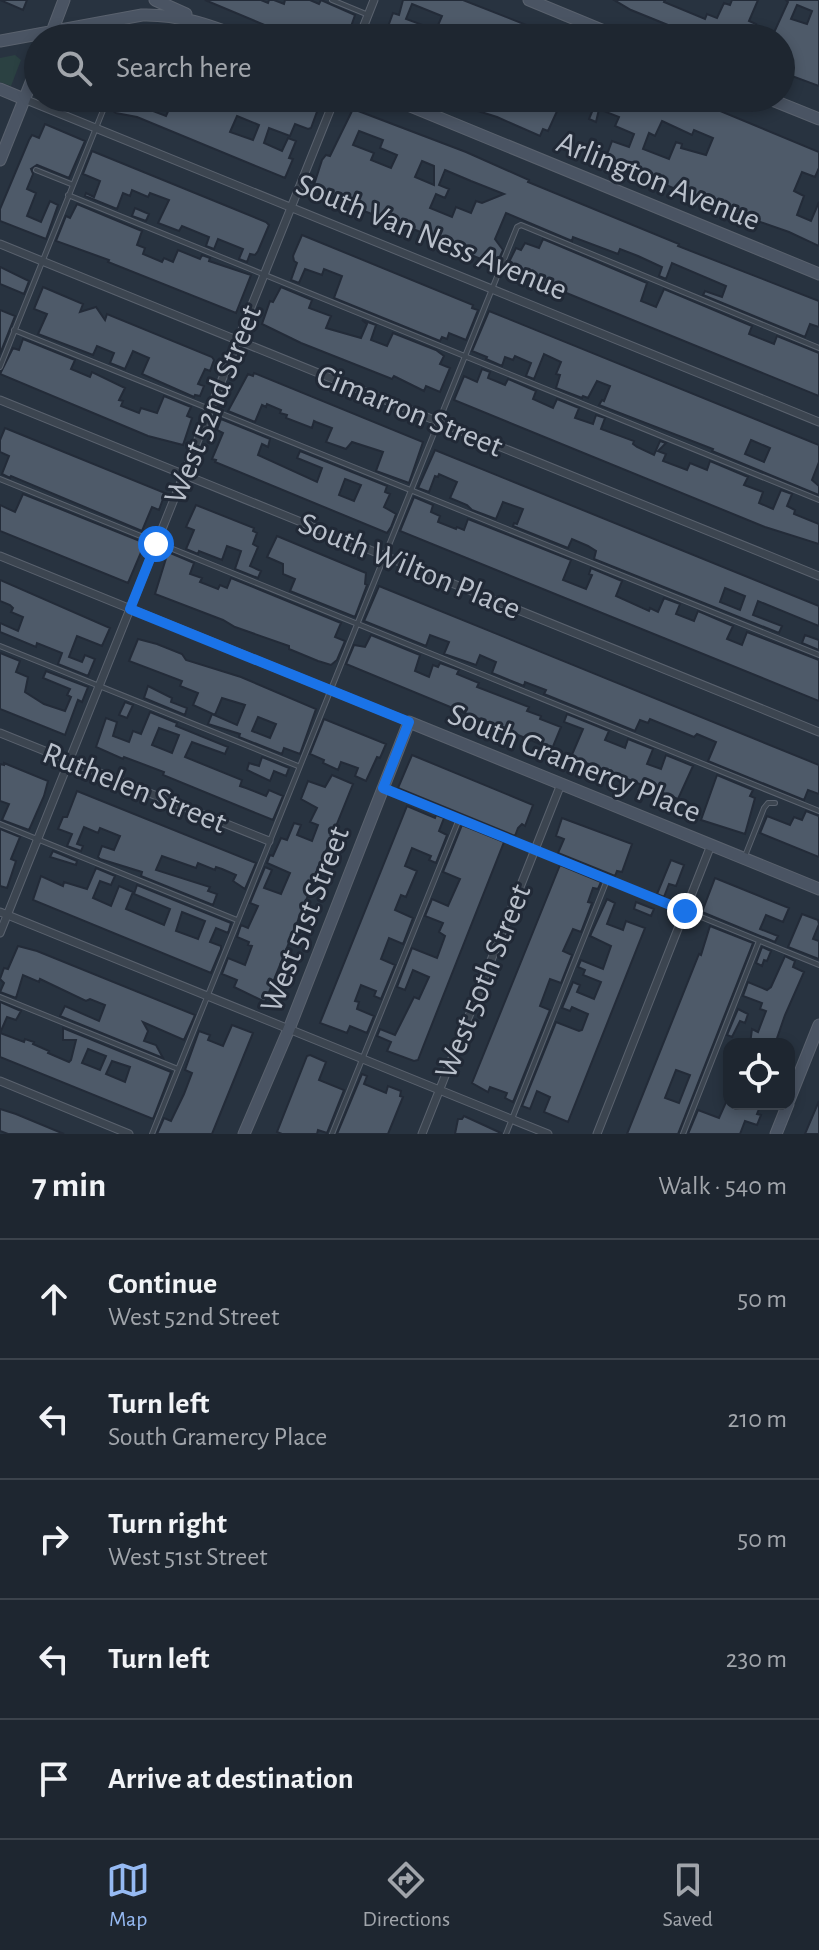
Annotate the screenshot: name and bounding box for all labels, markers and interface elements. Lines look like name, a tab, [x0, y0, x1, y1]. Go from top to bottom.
search box	[24, 24, 795, 112]
icon: search	[52, 46, 96, 90]
text: Search here	[116, 53, 252, 83]
street label: Arlington Avenue	[552, 126, 765, 236]
street label: South Van Ness Avenue	[291, 168, 572, 306]
street label: West 52nd Street	[159, 301, 267, 508]
street label: Cimarron Street	[312, 359, 507, 463]
street label: South Wilton Place	[294, 507, 525, 625]
route start	[138, 526, 174, 562]
street label: South Gramercy Place	[443, 698, 706, 828]
street label: Ruthelen Street	[38, 737, 231, 839]
street label: West 51st Street	[255, 822, 355, 1017]
street label: West 50th Street	[429, 879, 537, 1083]
route end	[667, 893, 703, 929]
map controls	[723, 1038, 795, 1110]
button: locate	[723, 1038, 795, 1110]
text: 7 min	[32, 1169, 106, 1203]
text: Walk · 540 m	[658, 1173, 787, 1199]
text: Continue	[108, 1269, 217, 1299]
icon: ahead	[32, 1277, 76, 1321]
text: 50 m	[737, 1286, 787, 1312]
text: West 52nd Street	[108, 1304, 279, 1330]
text: Turn left	[108, 1389, 209, 1419]
icon: left	[32, 1397, 76, 1441]
text: 210 m	[727, 1406, 787, 1432]
text: South Gramercy Place	[108, 1424, 327, 1450]
text: Turn right	[108, 1509, 227, 1539]
icon: right	[32, 1517, 76, 1561]
text: 50 m	[737, 1526, 787, 1552]
text: West 51st Street	[108, 1544, 267, 1570]
icon: left	[32, 1637, 76, 1681]
text: Turn left	[108, 1644, 209, 1674]
text: 230 m	[726, 1646, 787, 1672]
icon: arrive	[32, 1757, 76, 1801]
text: Arrive at destination	[108, 1764, 354, 1794]
tab: Map	[106, 1858, 150, 1932]
tab: Directions	[362, 1858, 450, 1932]
tab: Saved	[662, 1858, 713, 1932]

